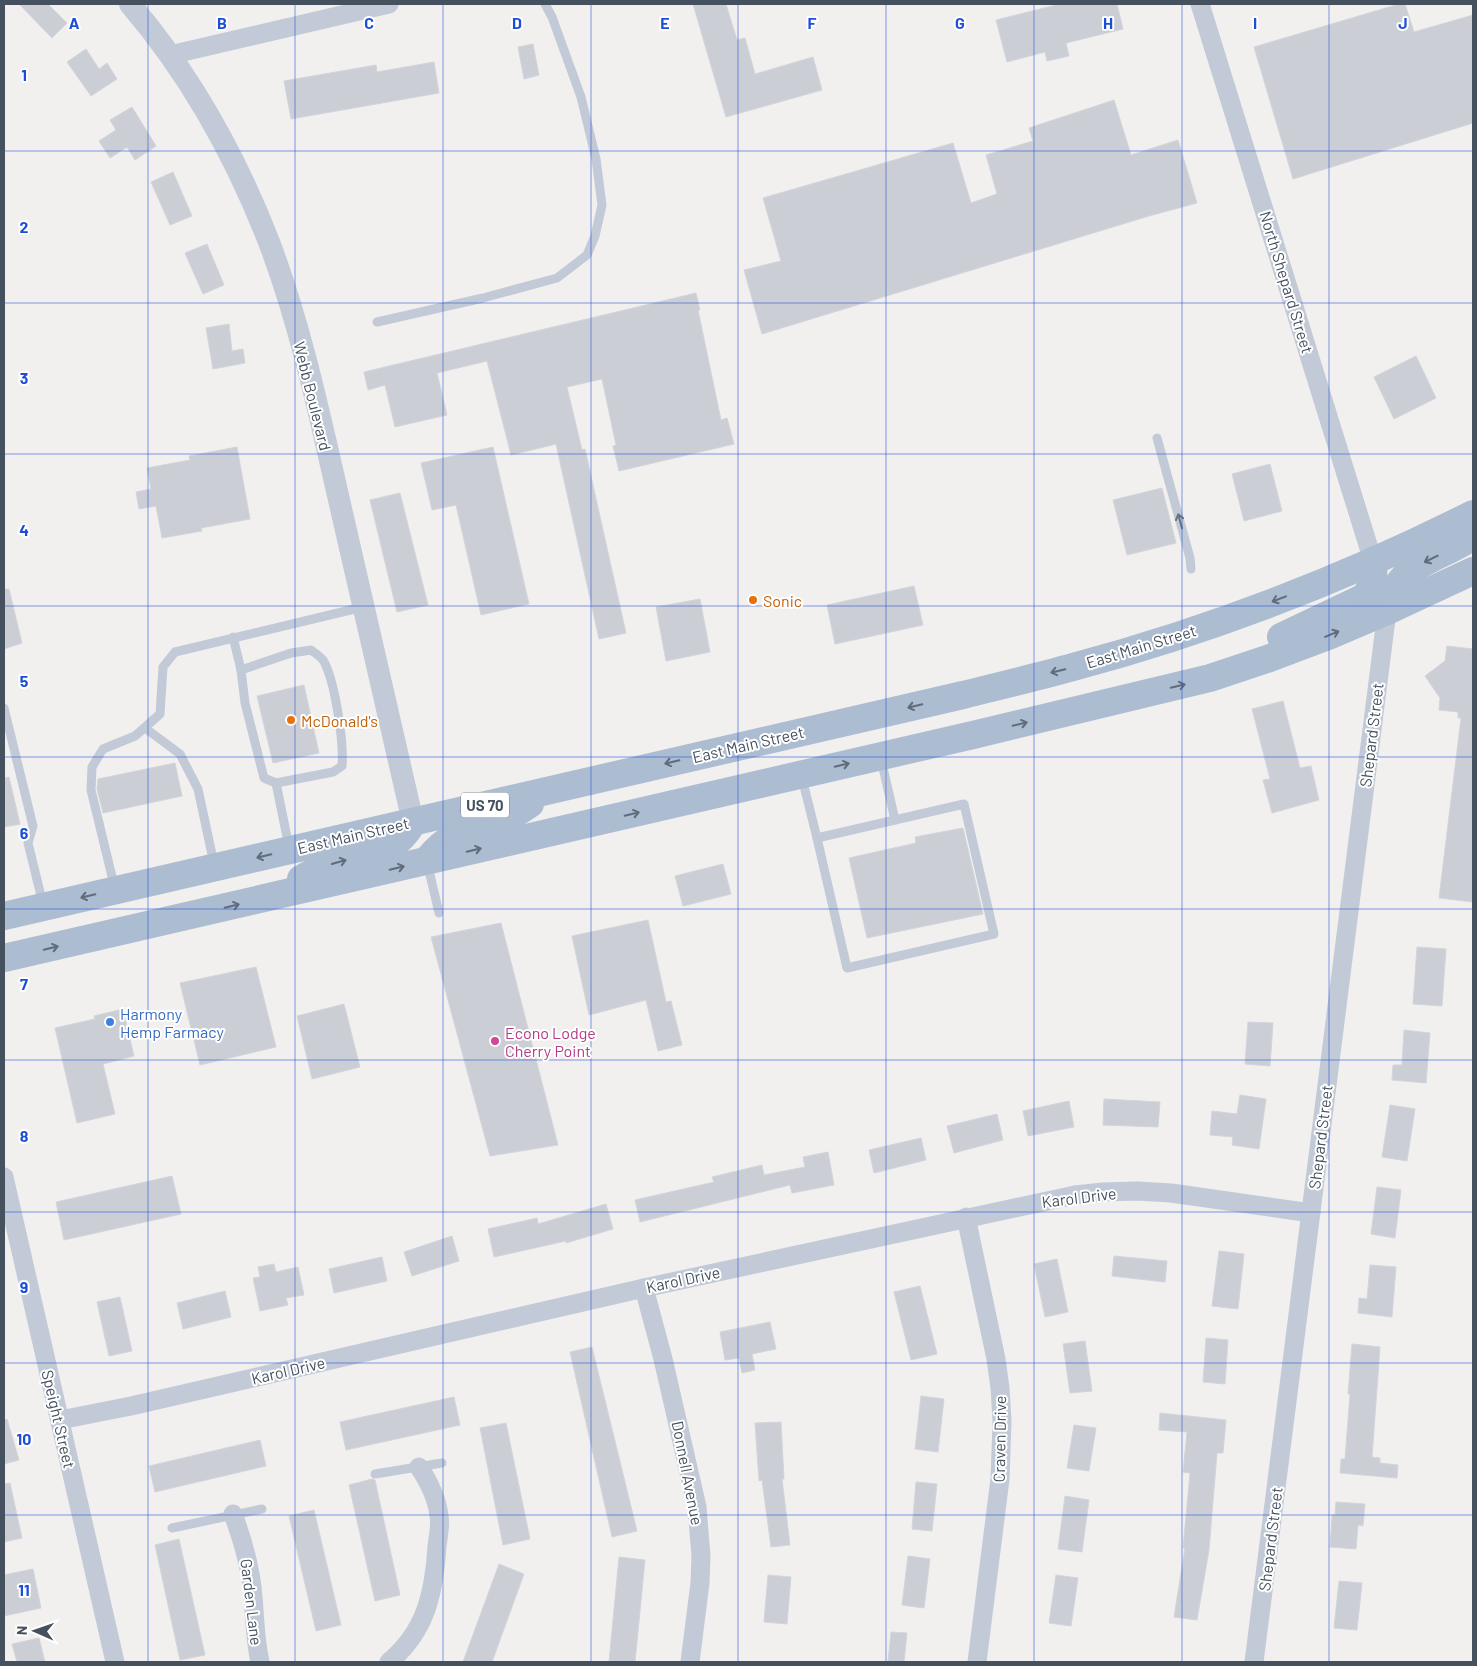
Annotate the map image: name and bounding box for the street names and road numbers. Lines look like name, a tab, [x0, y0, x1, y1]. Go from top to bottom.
street label: North Shepard Street	[1256, 208, 1318, 356]
street label: Webb Boulevard	[290, 339, 336, 453]
street label: East Main Street	[1084, 620, 1198, 672]
street label: Shepard Street	[1355, 682, 1387, 788]
street label: East Main Street	[690, 722, 806, 766]
road number: US 70	[461, 792, 509, 818]
street label: East Main Street	[295, 813, 411, 857]
street label: Shepard Street	[1304, 1084, 1336, 1190]
street label: Karol Drive	[1041, 1183, 1117, 1211]
street label: Karol Drive	[644, 1262, 722, 1296]
street label: Karol Drive	[249, 1352, 327, 1388]
street label: Speight Street	[38, 1368, 80, 1470]
street label: Craven Drive	[989, 1395, 1009, 1483]
street label: Donnell Avenue	[669, 1419, 707, 1527]
street label: Shepard Street	[1254, 1486, 1286, 1592]
street label: Garden Lane	[237, 1558, 267, 1646]

